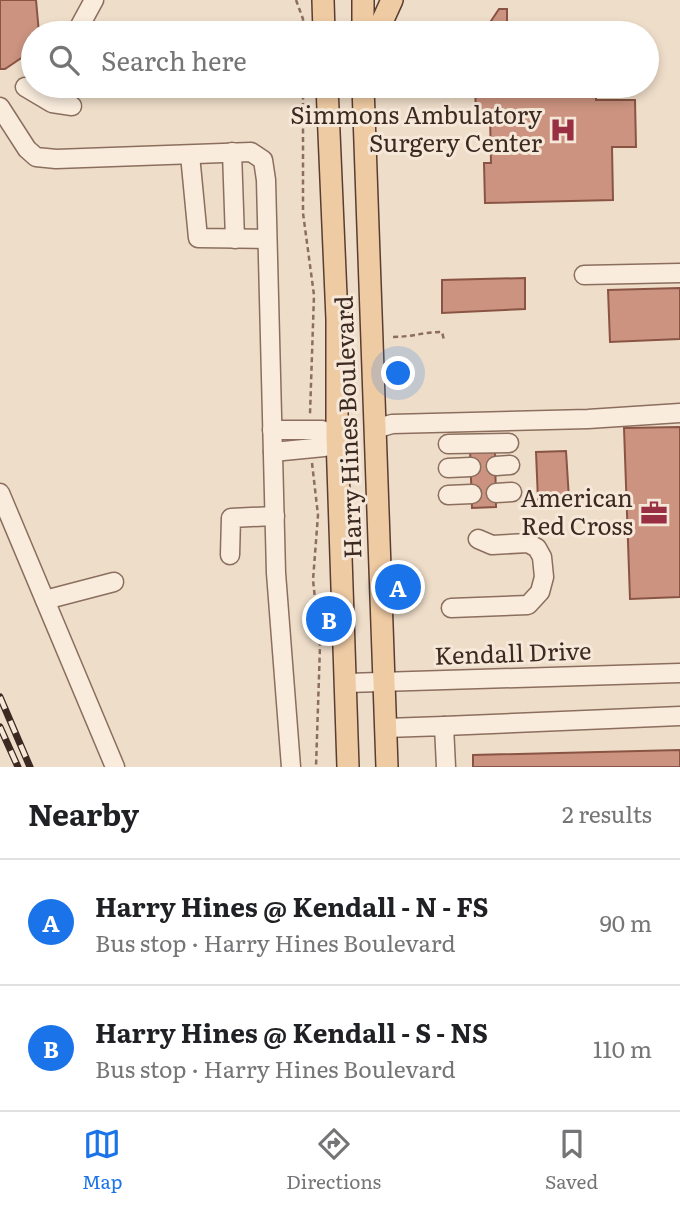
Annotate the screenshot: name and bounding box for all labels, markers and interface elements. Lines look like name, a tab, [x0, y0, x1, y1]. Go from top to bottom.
search box	[21, 21, 659, 98]
text: Search here	[101, 40, 247, 79]
icon: search	[45, 41, 83, 79]
place label: Simmons Ambulatory Surgery Center	[290, 96, 543, 159]
hospital icon: Simmons Ambulatory Surgery Center	[548, 115, 578, 145]
street label: Harry Hines Boulevard	[324, 295, 369, 559]
your location	[381, 356, 415, 390]
place label: American Red Cross	[521, 479, 633, 542]
office icon: American Red Cross	[639, 498, 669, 528]
pin: A	[375, 561, 421, 613]
pin: B	[306, 593, 352, 645]
street label: Kendall Drive	[434, 631, 592, 672]
text: Nearby	[28, 791, 139, 835]
text: 2 results	[562, 796, 652, 830]
text: Harry Hines @ Kendall - N - FS	[95, 886, 488, 925]
text: A	[42, 905, 60, 939]
text: 90 m	[600, 905, 652, 939]
text: Bus stop · Harry Hines Boulevard	[95, 925, 455, 959]
text: Harry Hines @ Kendall - S - NS	[95, 1012, 488, 1051]
text: B	[43, 1031, 59, 1065]
text: 110 m	[593, 1031, 652, 1065]
text: Bus stop · Harry Hines Boulevard	[95, 1051, 455, 1085]
tab: Map	[82, 1125, 122, 1195]
tab: Directions	[286, 1125, 381, 1195]
tab: Saved	[545, 1125, 598, 1195]

